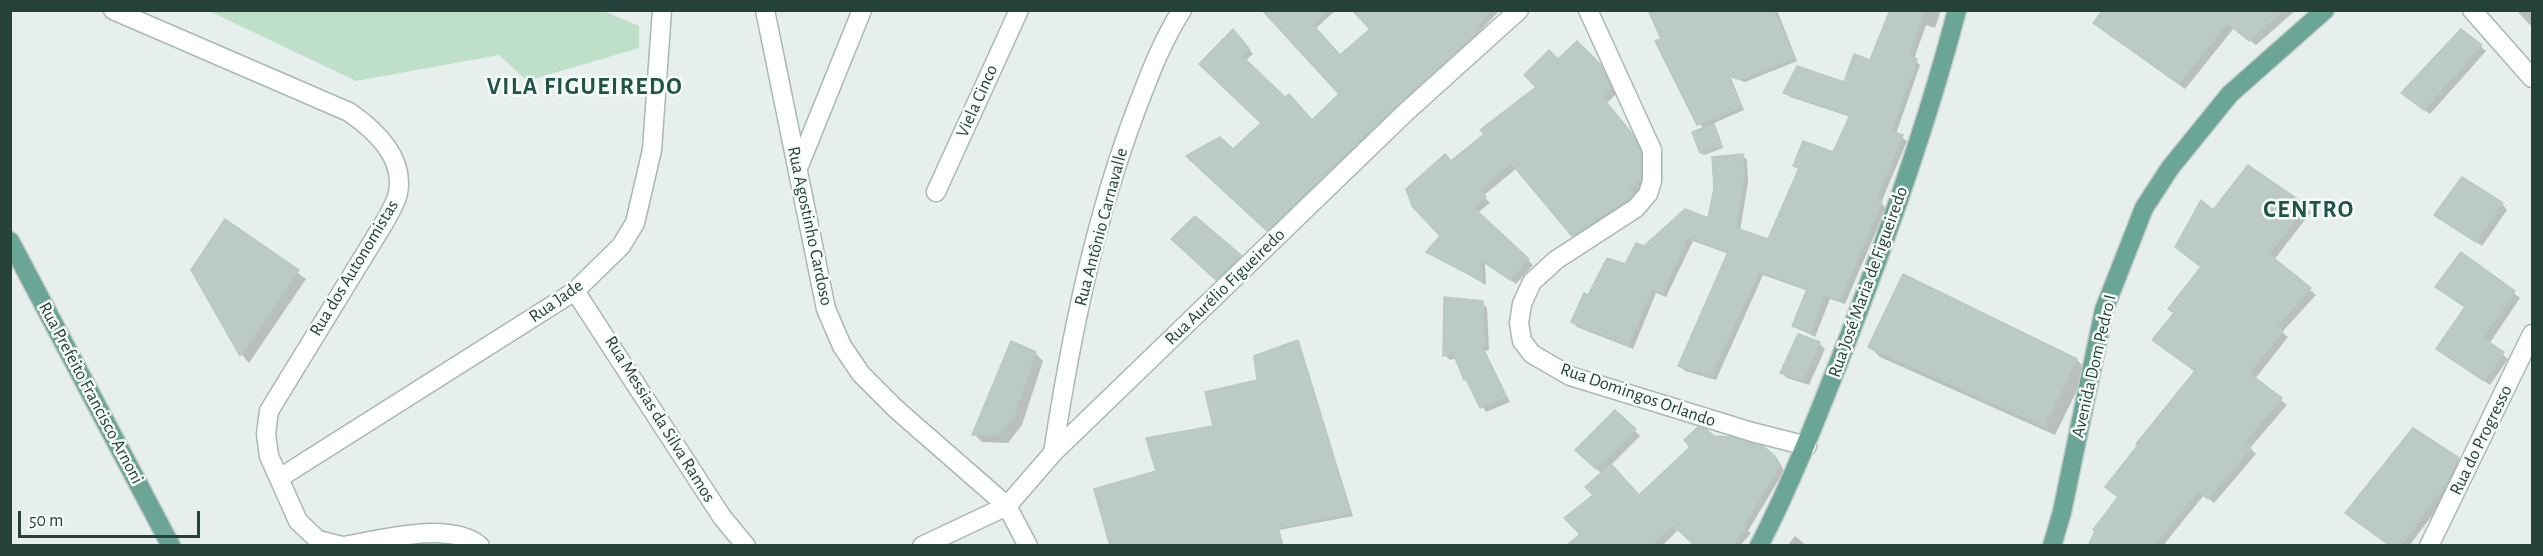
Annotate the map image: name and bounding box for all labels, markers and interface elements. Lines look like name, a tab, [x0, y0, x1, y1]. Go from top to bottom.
street label: Viela Cinco	[951, 61, 1003, 141]
district label: VILA FIGUEIREDO	[487, 73, 683, 101]
street label: Rua Agostinho Cardoso	[783, 144, 837, 308]
street label: Rua Antônio Carnavalle	[1070, 146, 1132, 308]
street label: Rua José Maria de Figueiredo	[1823, 184, 1913, 380]
street label: Rua dos Autonomistas	[305, 196, 403, 340]
district label: CENTRO	[2263, 196, 2355, 224]
street label: Rua Aurélio Figueiredo	[1160, 224, 1290, 350]
street label: Rua Jade	[525, 275, 587, 327]
street label: Avenida Dom Pedro I	[2067, 292, 2121, 440]
street label: Rua Prefeito Francisco Arnoni	[34, 298, 148, 488]
street label: Rua Messias da Silva Ramos	[600, 332, 720, 506]
street label: Rua Domingos Orlando	[1557, 358, 1719, 432]
street label: Rua do Progresso	[2445, 381, 2517, 499]
scale bar	[21, 499, 202, 537]
text: 50 m	[29, 512, 63, 530]

